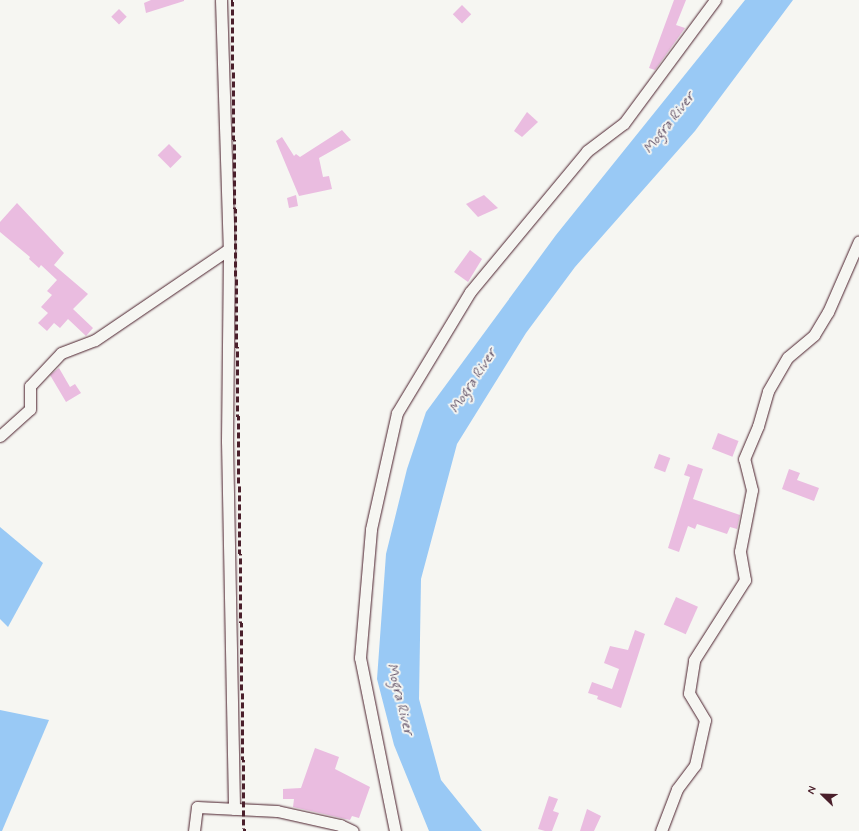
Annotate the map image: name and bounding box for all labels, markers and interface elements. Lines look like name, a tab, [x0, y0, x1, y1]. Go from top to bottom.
water label: Mogra River	[640, 89, 698, 157]
water label: Mogra River	[446, 346, 500, 416]
water label: Mogra River	[383, 662, 417, 736]
north arrow	[803, 775, 843, 815]
text: N	[804, 784, 820, 796]

